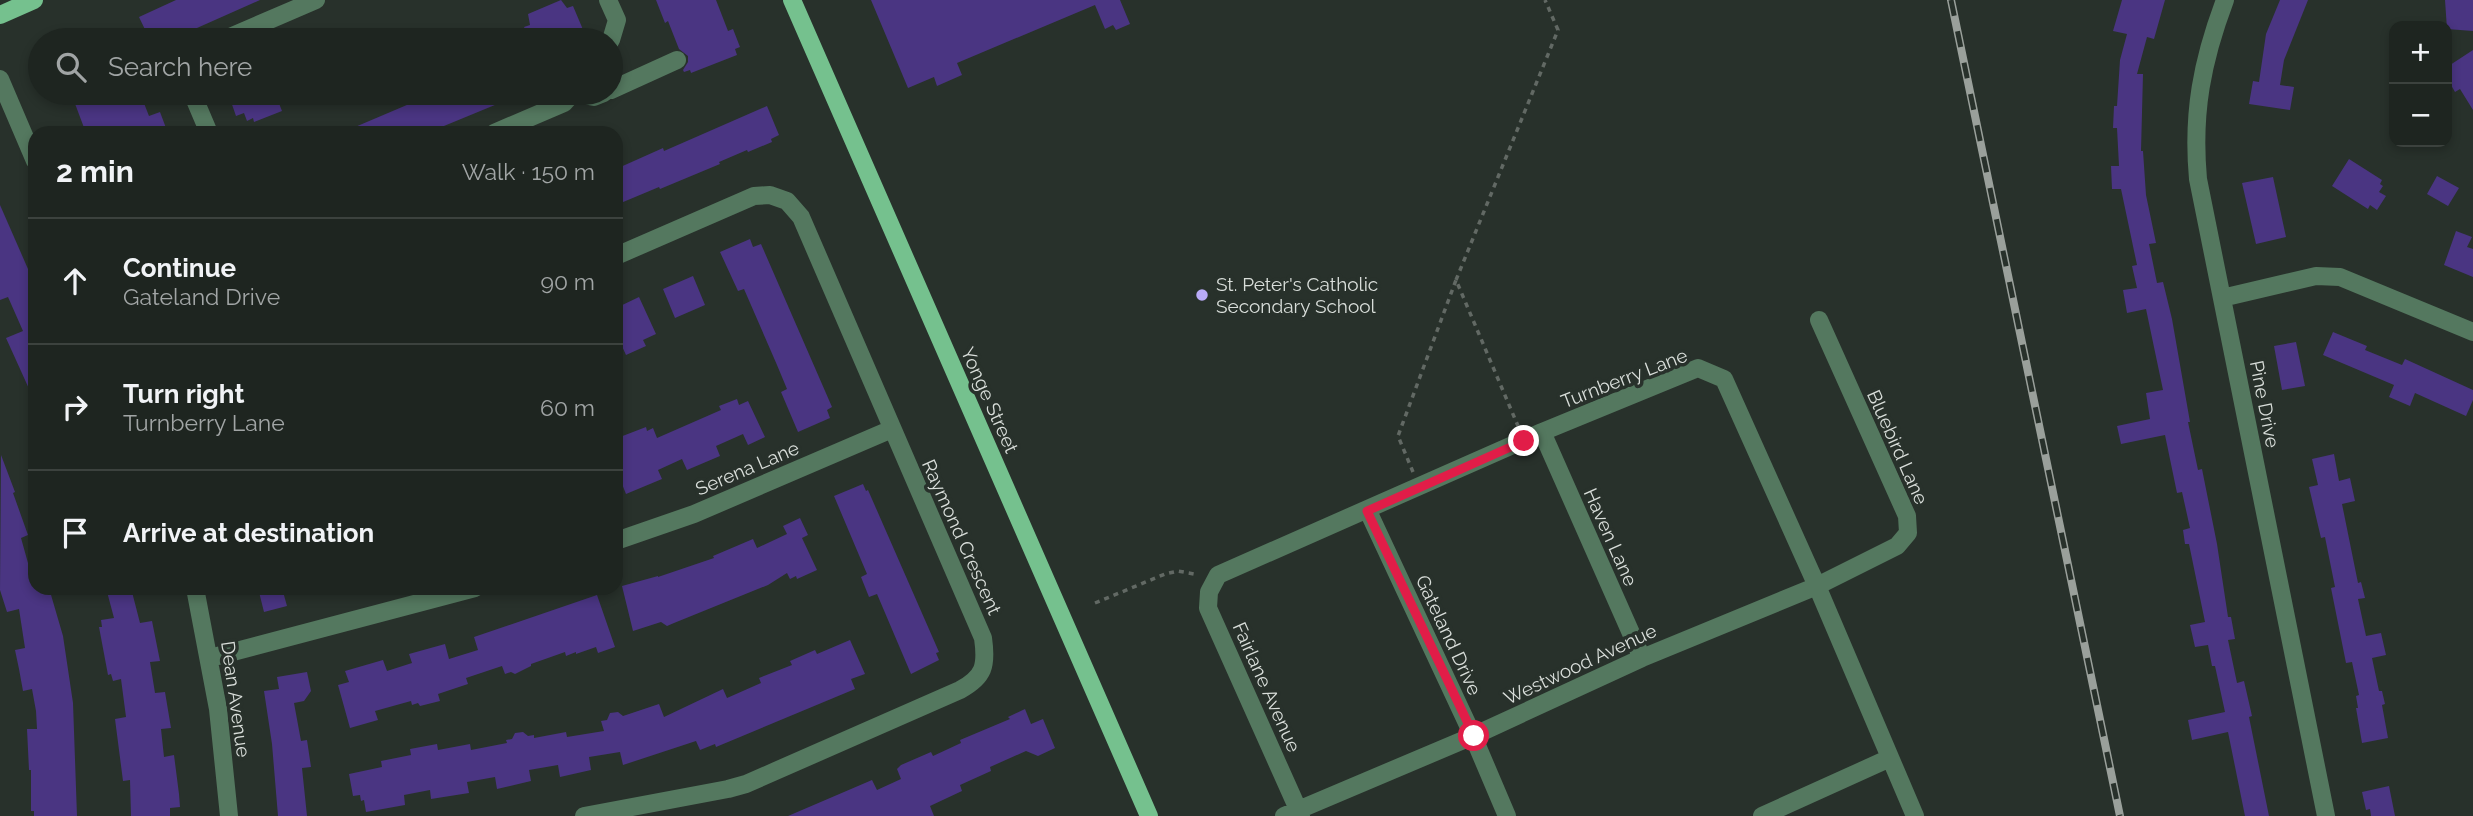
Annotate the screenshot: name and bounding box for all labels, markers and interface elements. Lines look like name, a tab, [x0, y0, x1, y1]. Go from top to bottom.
map controls	[2389, 21, 2452, 147]
button: +	[2389, 21, 2452, 84]
search box	[28, 28, 623, 105]
icon: search	[52, 48, 90, 86]
text: Search here	[108, 52, 252, 82]
button: −	[2389, 84, 2452, 147]
text: 2 min	[56, 154, 134, 189]
text: Walk · 150 m	[462, 158, 595, 185]
text: Continue	[123, 253, 236, 283]
icon: ahead	[56, 262, 94, 300]
text: 90 m	[540, 268, 595, 295]
place label: St. Peter's Catholic Secondary School	[1216, 273, 1378, 317]
text: Gateland Drive	[123, 283, 280, 310]
marker: St. Peter's Catholic Secondary School	[1194, 287, 1210, 303]
street label: Yonge Street	[957, 344, 1023, 457]
street label: Turnberry Lane	[1558, 344, 1690, 412]
street label: Pine Drive	[2246, 359, 2284, 449]
text: Turn right	[123, 379, 244, 409]
street label: Bluebird Lane	[1863, 386, 1933, 508]
icon: right	[56, 388, 94, 426]
text: 60 m	[540, 394, 595, 421]
text: Turnberry Lane	[123, 409, 285, 436]
route end	[1508, 425, 1539, 456]
street label: Serena Lane	[692, 436, 802, 500]
street label: Raymond Crescent	[918, 456, 1006, 619]
street label: Haven Lane	[1580, 485, 1642, 589]
icon: arrive	[56, 514, 94, 552]
text: Arrive at destination	[123, 518, 374, 548]
street label: Gateland Drive	[1412, 572, 1486, 698]
street label: Fairlane Avenue	[1229, 619, 1305, 755]
street label: Westwood Avenue	[1500, 619, 1660, 709]
street label: Dean Avenue	[217, 639, 255, 759]
route start	[1458, 720, 1489, 751]

